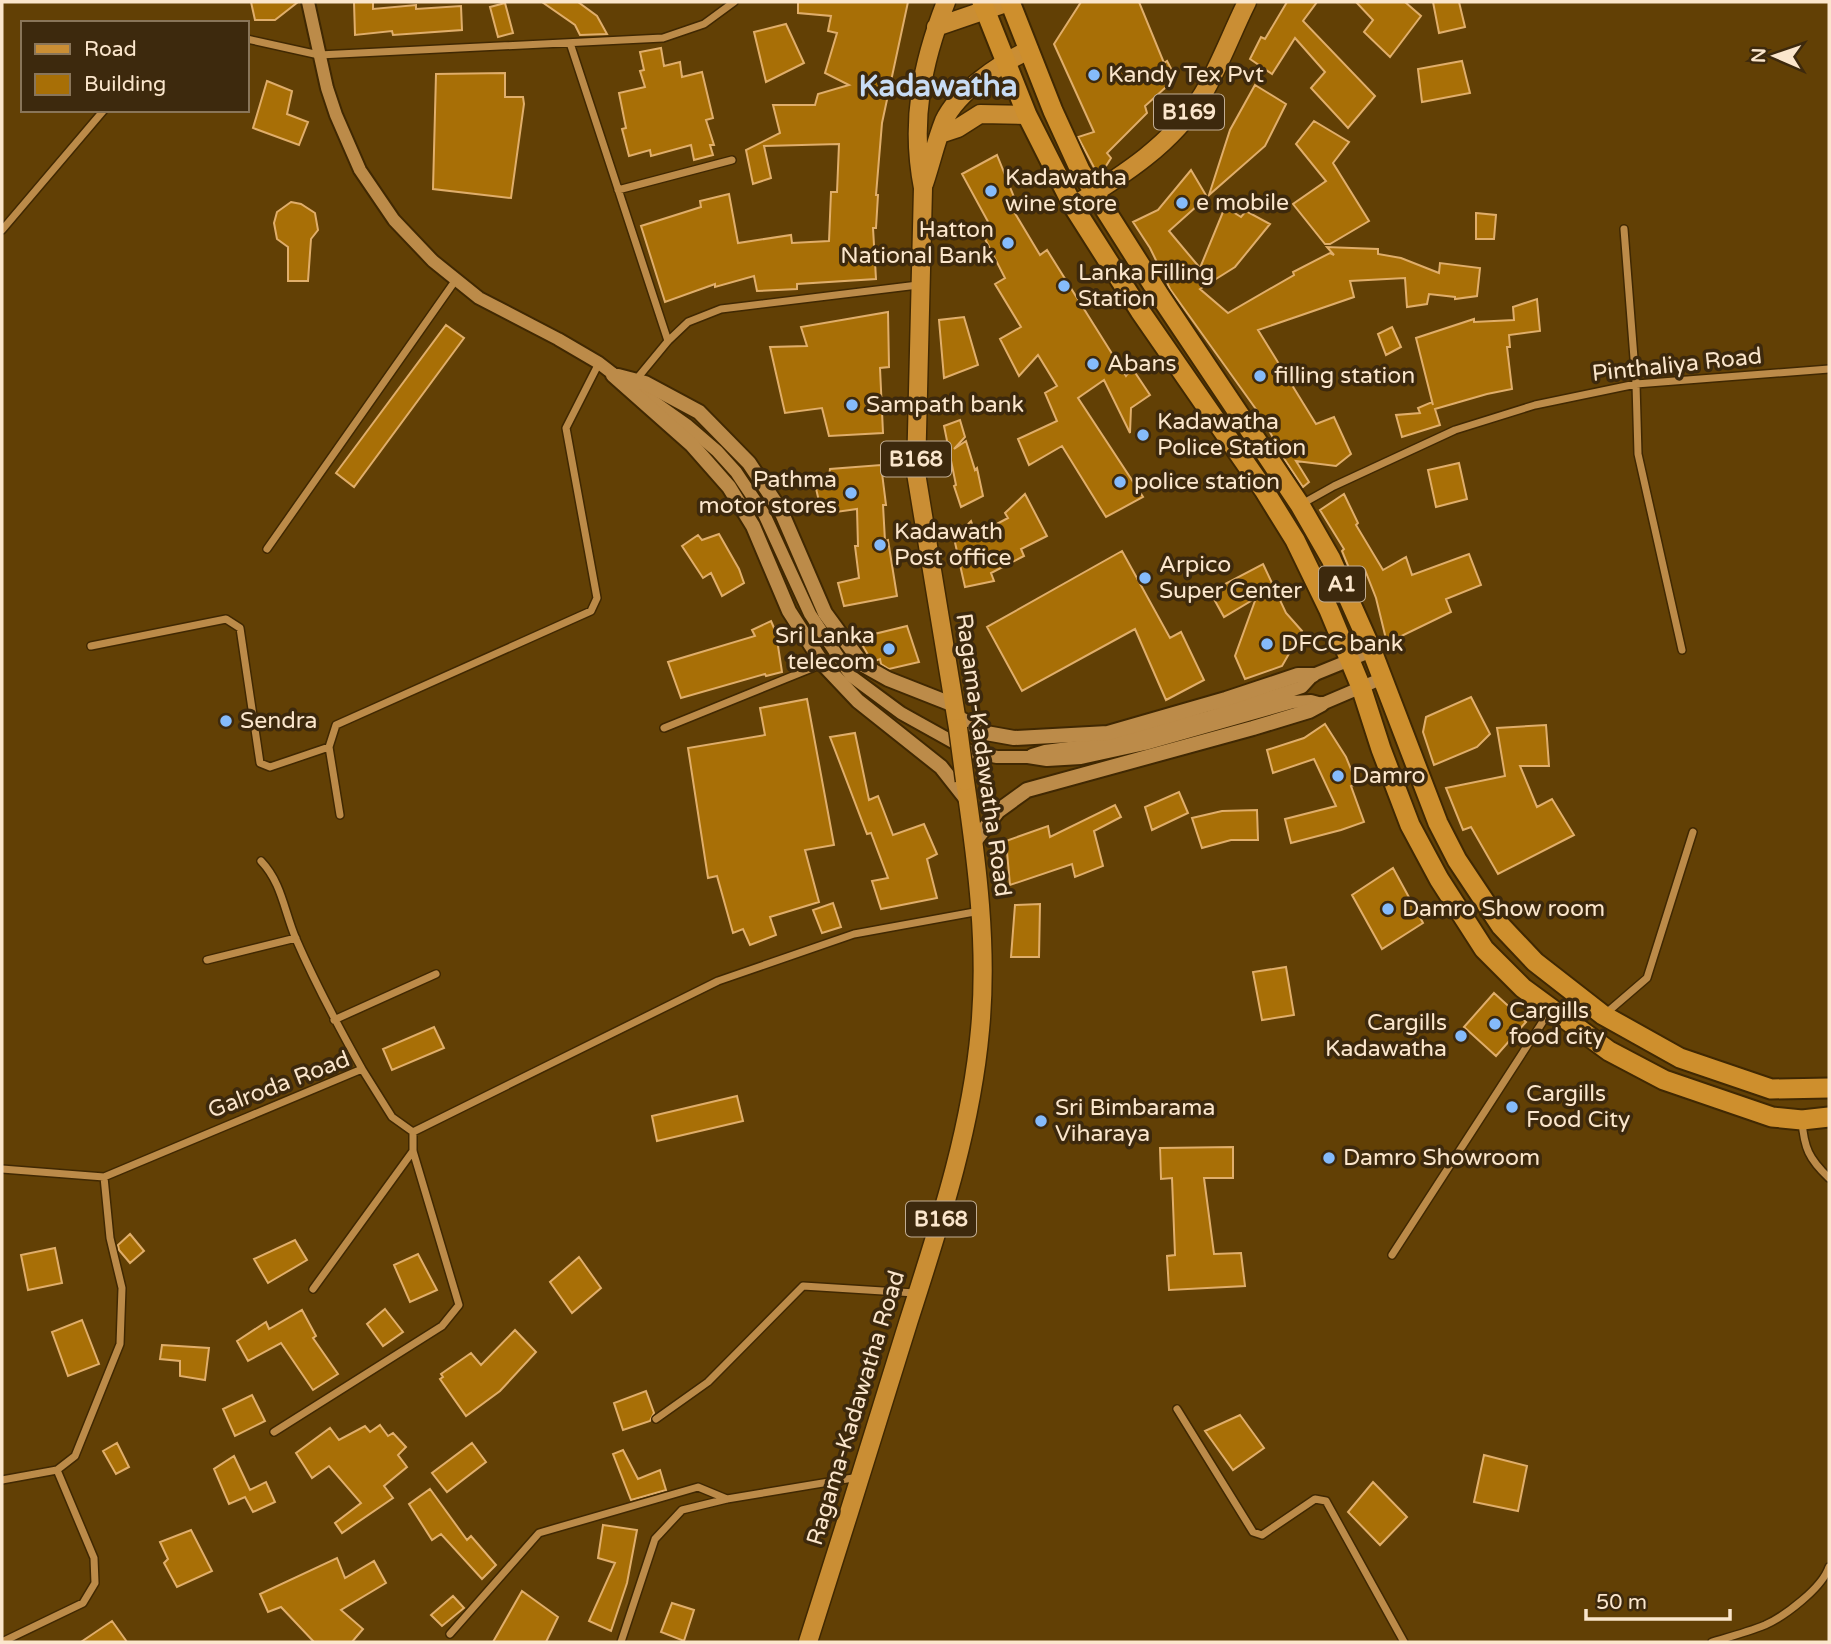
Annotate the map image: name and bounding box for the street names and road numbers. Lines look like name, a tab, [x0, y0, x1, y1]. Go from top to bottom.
road number: B169	[1154, 94, 1224, 130]
street label: Pinthaliya Road	[1591, 342, 1763, 388]
road number: B168	[881, 442, 951, 476]
road number: A1	[1319, 566, 1365, 602]
street label: Ragama-Kadawatha Road	[949, 611, 1017, 899]
street label: Galroda Road	[204, 1045, 354, 1125]
road number: B168	[906, 1202, 976, 1236]
street label: Ragama-Kadawatha Road	[801, 1267, 911, 1549]

